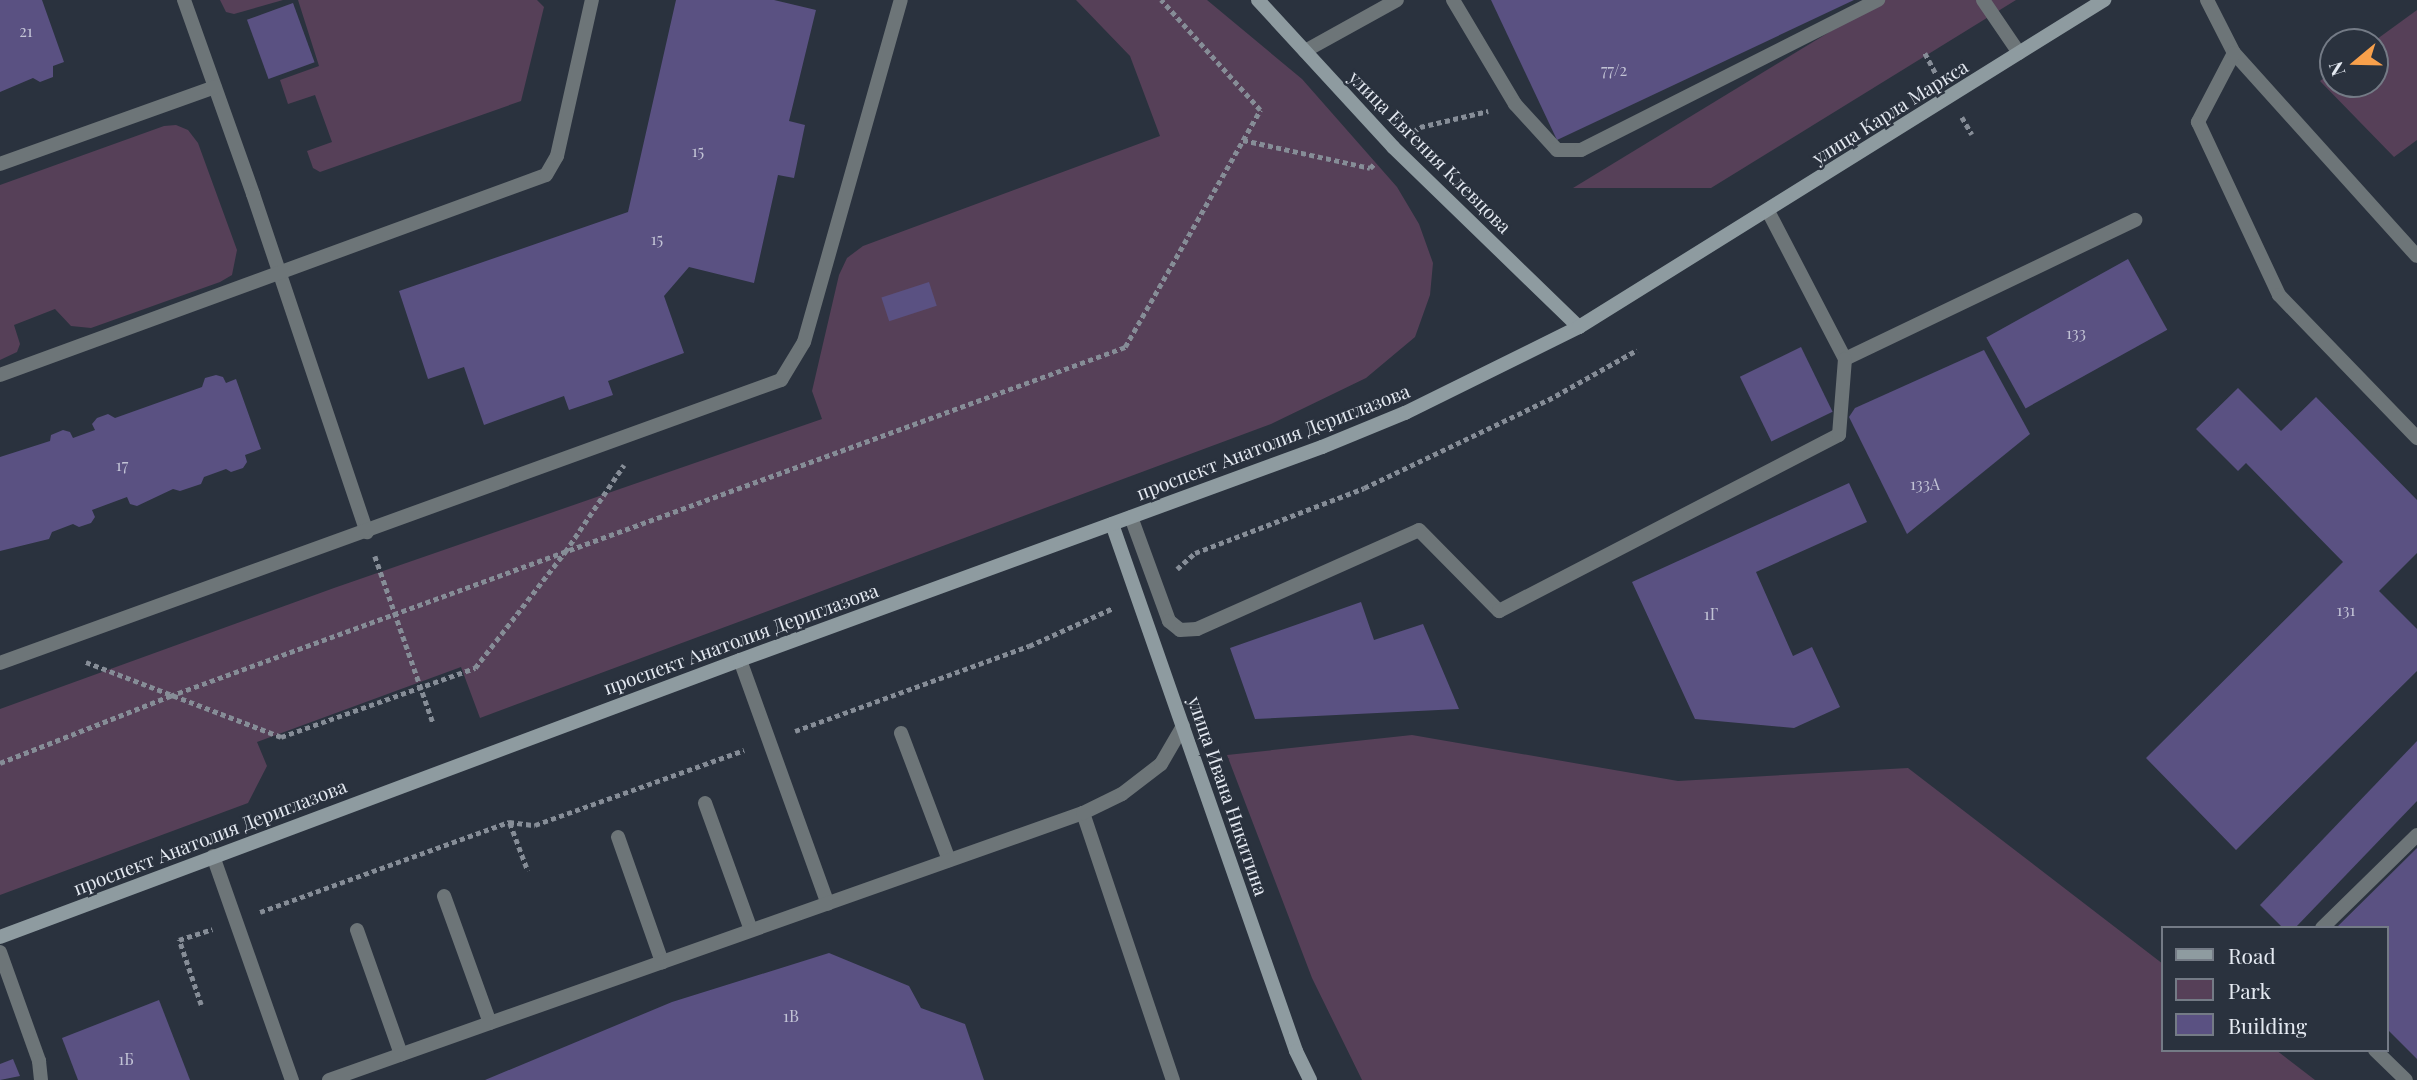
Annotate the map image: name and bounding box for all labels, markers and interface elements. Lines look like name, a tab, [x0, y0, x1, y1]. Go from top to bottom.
house number: 21	[19, 21, 33, 41]
north arrow	[2319, 28, 2389, 98]
street label: улица Карла Маркса	[1808, 55, 1972, 169]
text: N	[2322, 58, 2351, 80]
house number: 77/2	[1601, 60, 1627, 80]
street label: улица Евгения Клевцова	[1344, 66, 1516, 238]
house number: 15	[692, 141, 704, 161]
house number: 15	[651, 229, 663, 249]
house number: 133	[2066, 323, 2086, 343]
street label: проспект Анатолия Дериглазова	[1133, 379, 1413, 505]
house number: 17	[116, 455, 128, 475]
house number: 133А	[1910, 474, 1940, 494]
street label: проспект Анатолия Дериглазова	[601, 579, 881, 699]
house number: 131	[2337, 600, 2355, 620]
house number: 1Г	[1704, 604, 1718, 624]
street label: улица Ивана Никитина	[1183, 693, 1273, 899]
street label: проспект Анатолия Дериглазова	[70, 774, 350, 900]
legend	[2162, 926, 2389, 1052]
text: Road	[2228, 941, 2276, 969]
text: Park	[2228, 976, 2271, 1004]
house number: 1В	[783, 1006, 799, 1026]
text: Building	[2228, 1011, 2307, 1039]
house number: 1Б	[118, 1049, 134, 1069]

